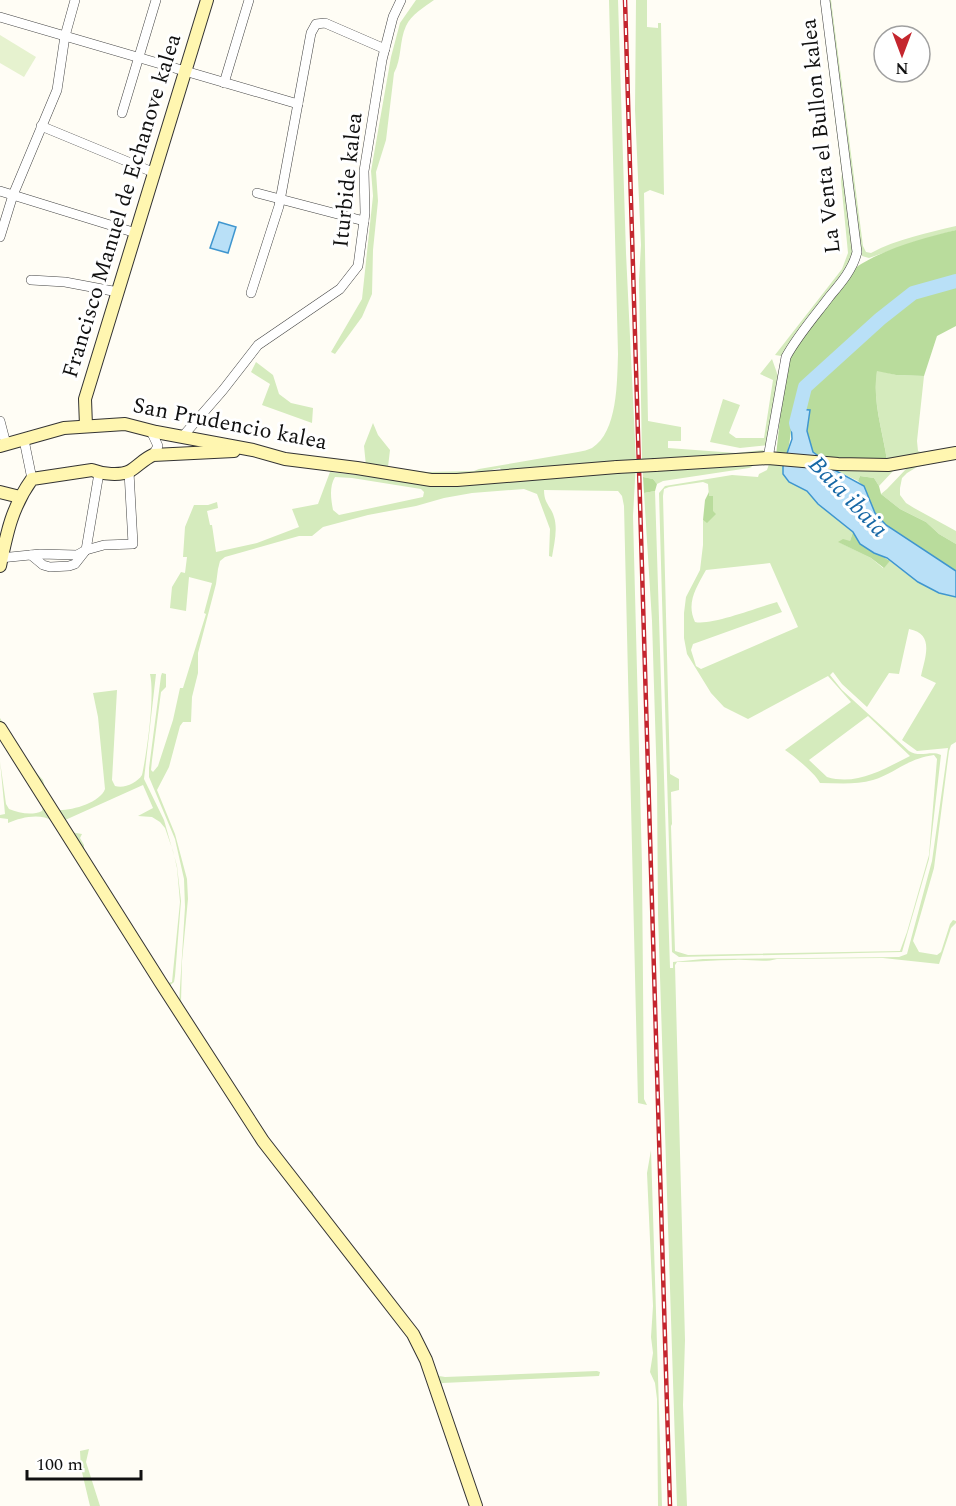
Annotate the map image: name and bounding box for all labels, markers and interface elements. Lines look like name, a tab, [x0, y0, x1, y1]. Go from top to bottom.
street label: La Venta el Bullon kalea	[792, 17, 850, 255]
north arrow	[872, 24, 932, 84]
street label: Francisco Manuel de Echanove kalea	[54, 29, 190, 382]
text: N	[895, 56, 909, 80]
street label: Iturbide kalea	[324, 111, 372, 249]
street label: San Prudencio kalea	[130, 389, 330, 459]
water label: Baia ibaia	[800, 448, 896, 546]
scale bar	[27, 1443, 141, 1481]
text: 100 m	[36, 1451, 83, 1478]

